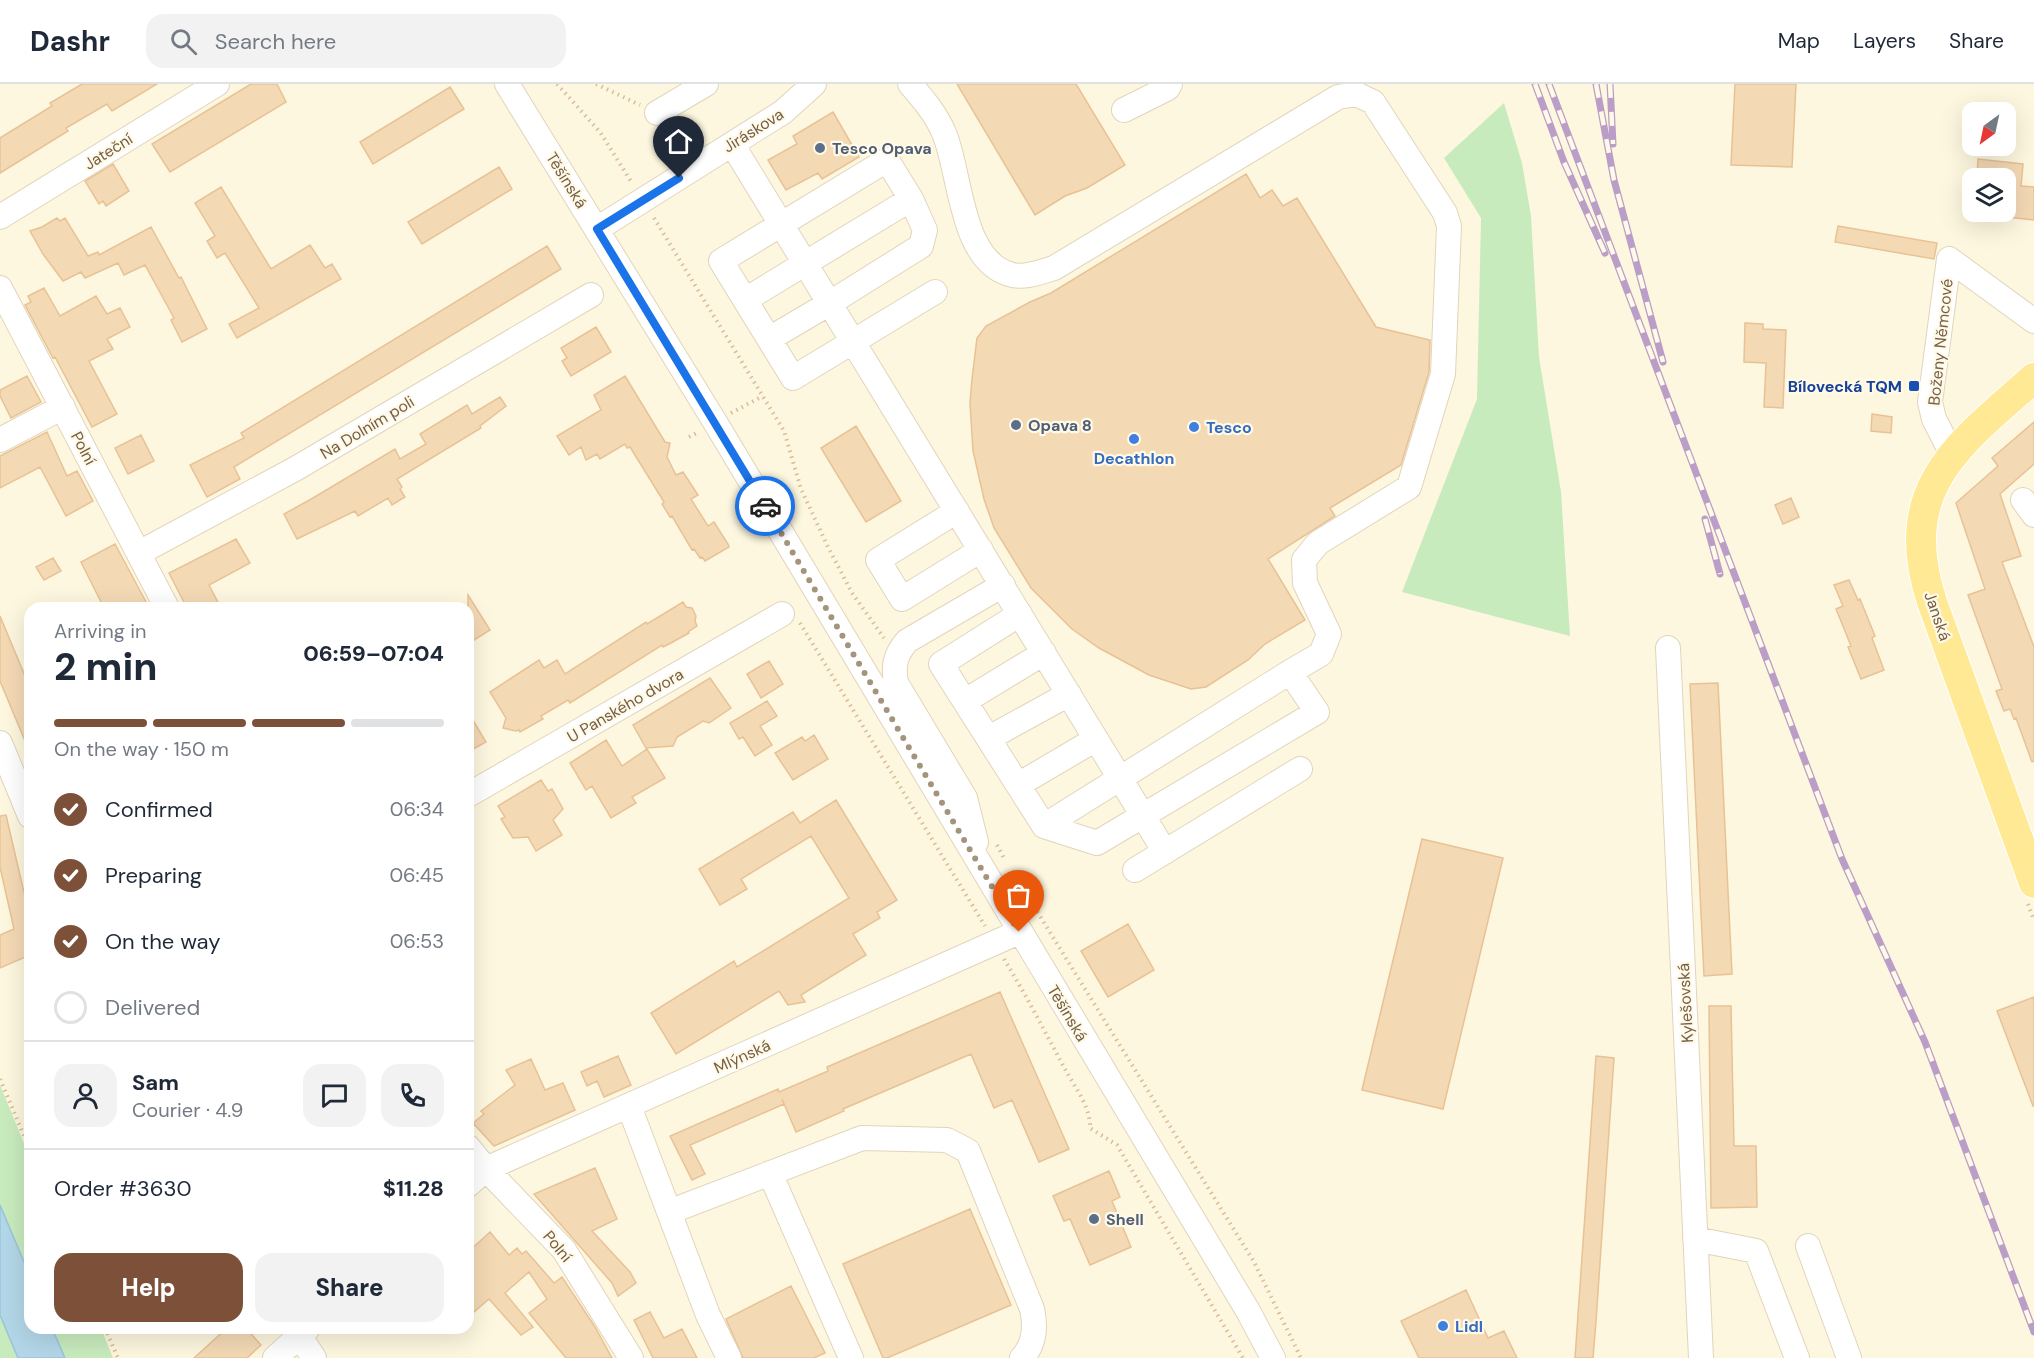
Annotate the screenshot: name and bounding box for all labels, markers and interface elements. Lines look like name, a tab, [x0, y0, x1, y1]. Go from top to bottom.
search box	[146, 14, 566, 68]
text: Dashr	[30, 23, 110, 60]
icon: search	[167, 25, 200, 58]
text: Search here	[215, 27, 336, 56]
text: Map	[1778, 27, 1820, 55]
text: Layers	[1853, 27, 1916, 55]
text: Share	[1949, 27, 2004, 55]
north arrow	[1962, 102, 2016, 156]
map controls	[1962, 102, 2016, 222]
street label: Jiráskova	[719, 104, 788, 157]
pin	[653, 116, 704, 178]
icon: home	[662, 125, 695, 158]
street label: Jateční	[80, 128, 137, 175]
place label: Tesco Opava	[832, 138, 932, 159]
marker: Tesco Opava	[813, 141, 827, 155]
street label: Těšínská	[541, 148, 592, 212]
button: layers	[1962, 168, 2016, 222]
street label: Boženy Němcové	[1923, 278, 1958, 407]
place label: Bílovecká TQM	[1788, 376, 1902, 397]
marker: Bílovecká TQM	[1907, 379, 1921, 393]
street label: Na Dolním poli	[316, 391, 418, 464]
place label: Opava 8	[1028, 415, 1092, 436]
place label: Tesco	[1206, 417, 1252, 438]
marker: Opava 8	[1009, 418, 1023, 432]
marker: Tesco	[1187, 420, 1201, 434]
street label: Polní	[66, 428, 101, 469]
marker: Decathlon	[1127, 432, 1141, 446]
place label: Decathlon	[1094, 448, 1174, 469]
courier	[735, 476, 795, 536]
icon: car	[749, 490, 782, 523]
street label: Janská	[1919, 589, 1956, 644]
text: Arriving in	[54, 618, 146, 644]
text: 06:59–07:04	[303, 639, 444, 668]
text: 2 min	[54, 641, 158, 692]
street label: U Panského dvora	[563, 664, 687, 747]
text: On the way · 150 m	[54, 736, 229, 762]
icon: check	[54, 793, 87, 826]
text: Confirmed	[105, 795, 213, 824]
text: 06:34	[390, 796, 444, 822]
icon: check	[54, 859, 87, 892]
text: Preparing	[105, 861, 202, 890]
text: 06:45	[389, 862, 444, 888]
pin	[993, 870, 1044, 932]
icon: bag	[1002, 879, 1035, 912]
icon: check	[54, 925, 87, 958]
text: On the way	[105, 927, 220, 956]
text: 06:53	[390, 928, 444, 954]
street label: Kylešovská	[1673, 962, 1698, 1043]
street label: Těšínská	[1043, 981, 1093, 1045]
text: Delivered	[105, 993, 200, 1022]
street label: Mlýnská	[711, 1035, 774, 1078]
button: person	[54, 1064, 117, 1127]
button: chat	[303, 1064, 366, 1127]
button: phone	[381, 1064, 444, 1127]
text: Sam	[132, 1068, 179, 1097]
text: Courier · 4.9	[132, 1097, 243, 1123]
text: Order #3630	[54, 1174, 192, 1203]
text: $11.28	[383, 1174, 444, 1203]
place label: Shell	[1106, 1209, 1144, 1230]
marker: Shell	[1087, 1212, 1101, 1226]
street label: Polní	[538, 1226, 577, 1267]
button: Help	[54, 1253, 243, 1322]
button: Share	[255, 1253, 444, 1322]
place label: Lidl	[1455, 1316, 1483, 1337]
marker: Lidl	[1436, 1319, 1450, 1333]

